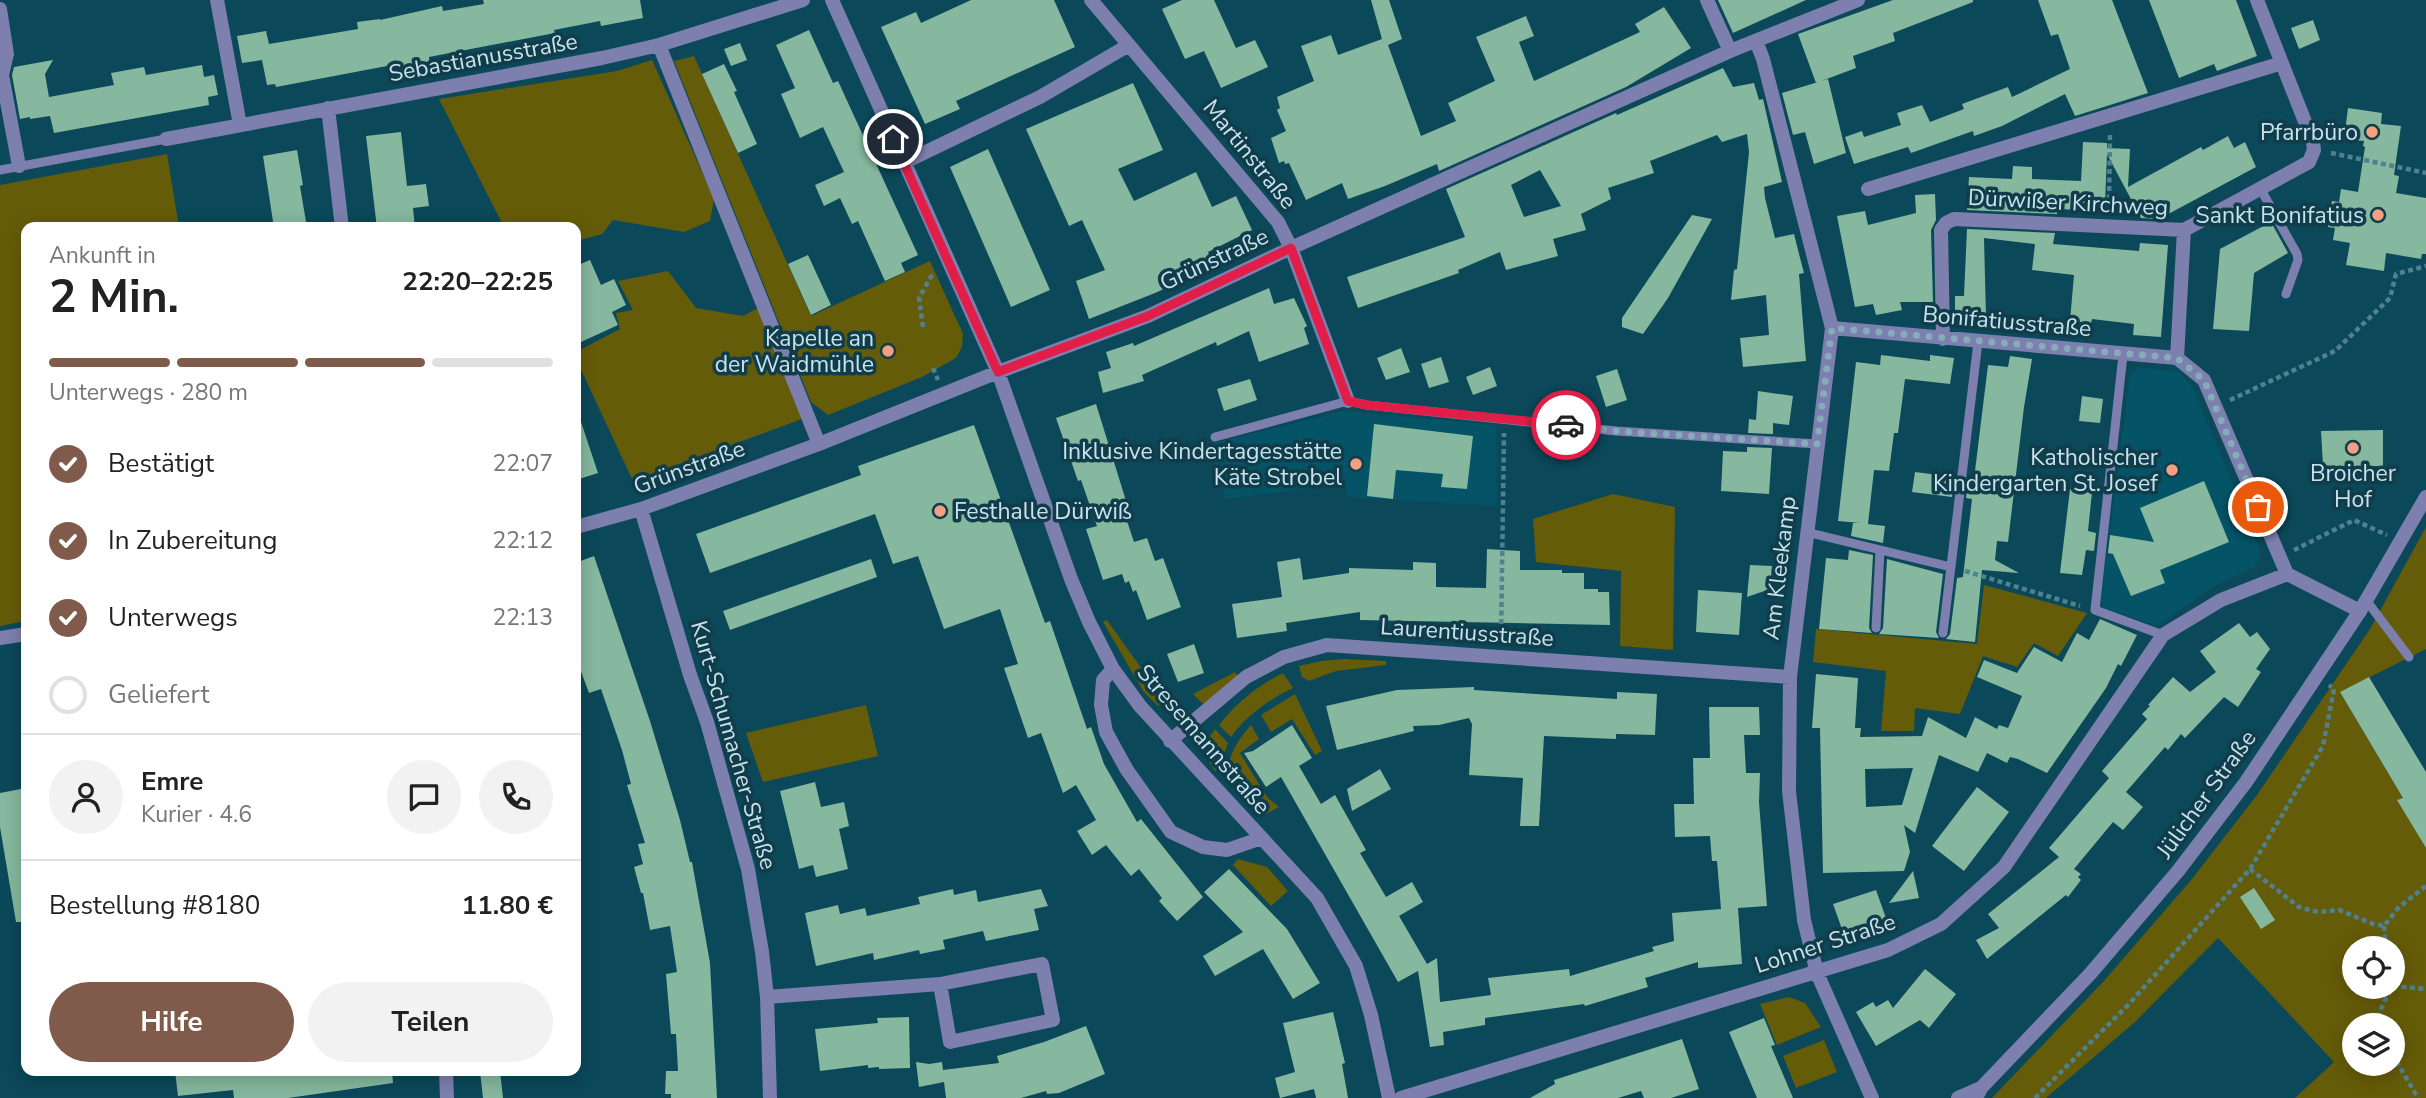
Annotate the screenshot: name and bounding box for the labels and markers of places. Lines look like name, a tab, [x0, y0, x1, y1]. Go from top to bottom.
pin	[863, 109, 923, 169]
place label: Pfarrbüro	[2260, 117, 2358, 148]
marker: Pfarrbüro	[2364, 124, 2380, 140]
place label: Sankt Bonifatius	[2196, 200, 2364, 231]
marker: Sankt Bonifatius	[2370, 207, 2386, 223]
place label: Kapelle an der Waidmühle	[715, 323, 874, 380]
marker: Kapelle an der Waidmühle	[880, 343, 896, 359]
place label: Inklusive Kindertagesstätte Käte Strobel	[1062, 436, 1342, 493]
marker: Broicher Hof	[2345, 440, 2361, 456]
place label: Katholischer Kindergarten St. Josef	[1933, 442, 2159, 499]
marker: Inklusive Kindertagesstätte Käte Strobel	[1348, 456, 1364, 472]
place label: Broicher Hof	[2310, 458, 2397, 515]
marker: Katholischer Kindergarten St. Josef	[2164, 462, 2180, 478]
pin	[2228, 477, 2288, 537]
place label: Festhalle Dürwiß	[954, 496, 1132, 527]
marker: Festhalle Dürwiß	[932, 503, 948, 519]

